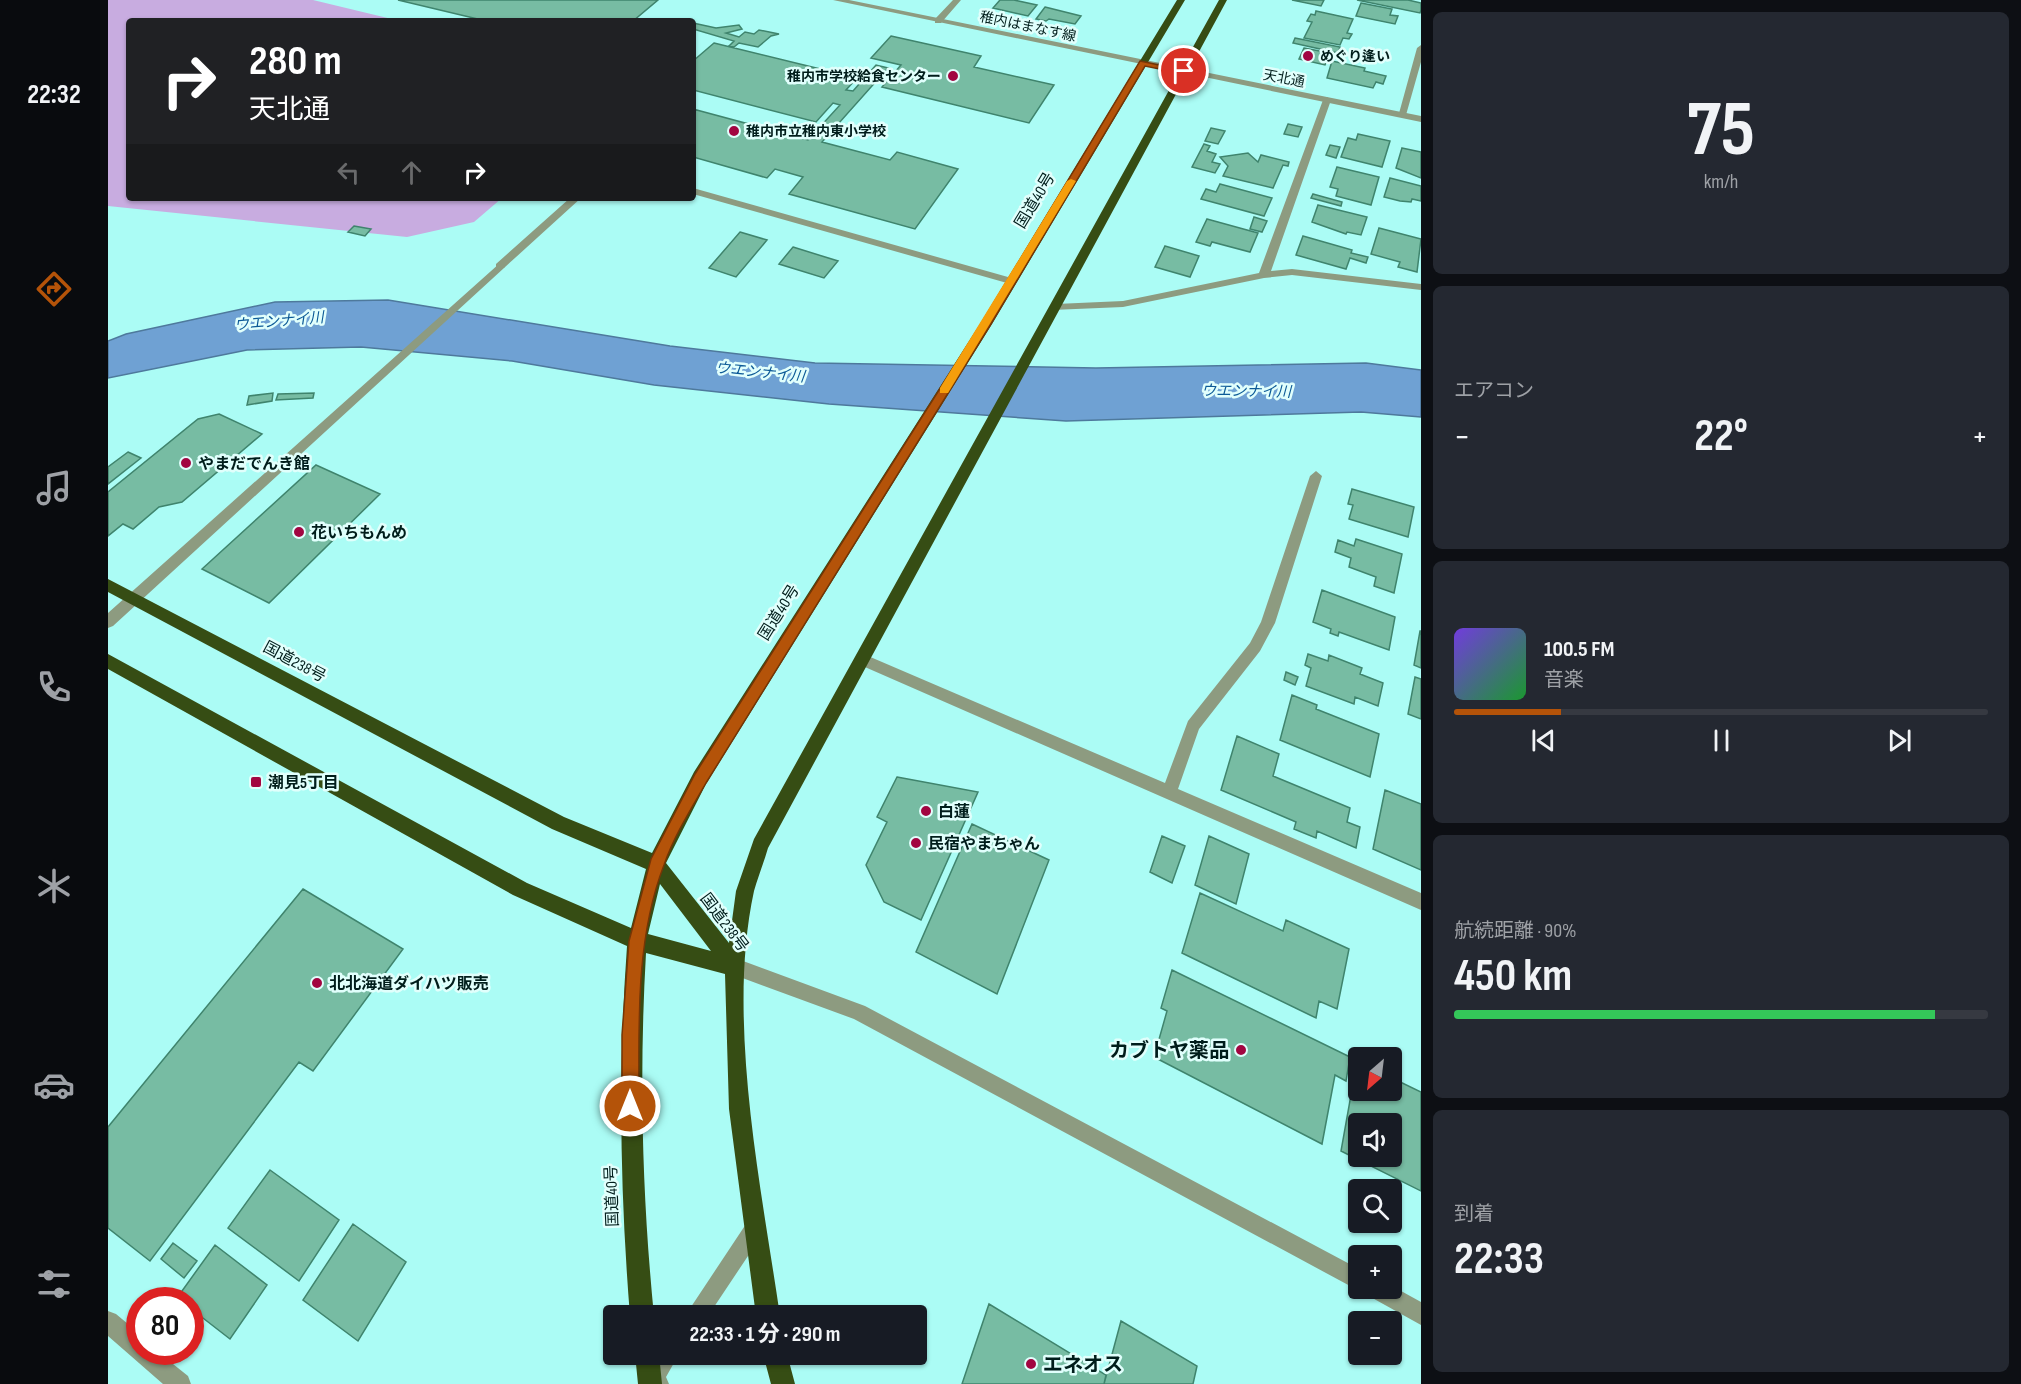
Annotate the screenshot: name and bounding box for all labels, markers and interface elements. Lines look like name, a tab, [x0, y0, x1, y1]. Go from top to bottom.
street label: 稚内はまなす線	[978, 8, 1078, 45]
text: 280 m	[249, 36, 342, 87]
icon: right	[150, 42, 228, 120]
pin	[1158, 45, 1209, 96]
place label: めぐり逢い	[1320, 48, 1390, 65]
marker: めぐり逢い	[1301, 49, 1315, 63]
icon: arrive	[1167, 54, 1200, 87]
street label: 天北通	[1262, 66, 1306, 91]
place label: 稚内市学校給食センター	[787, 68, 941, 85]
marker: 稚内市学校給食センター	[946, 69, 960, 83]
text: 22:32	[27, 79, 81, 111]
text: 75	[1687, 84, 1755, 177]
text: 天北通	[249, 94, 330, 126]
place label: 稚内市立稚内東小学校	[746, 123, 886, 140]
marker: 稚内市立稚内東小学校	[727, 124, 741, 138]
icon: left	[332, 156, 365, 189]
icon: ahead	[395, 156, 428, 189]
icon: right	[458, 156, 491, 189]
street label: 国道40号	[1011, 169, 1059, 232]
text: km/h	[1704, 170, 1738, 194]
icon: directions	[33, 268, 75, 310]
water label: ウエンナイ川	[233, 308, 327, 335]
water label: ウエンナイ川	[714, 358, 808, 387]
text: エアコン	[1454, 379, 1534, 403]
water label: ウエンナイ川	[1201, 381, 1293, 402]
text: 22°	[1694, 409, 1748, 464]
text: −	[1454, 417, 1470, 457]
text: +	[1972, 417, 1988, 457]
place label: やまだでんき館	[198, 455, 310, 474]
marker: やまだでんき館	[179, 456, 193, 470]
icon: music	[33, 467, 75, 509]
place label: 花いちもんめ	[311, 524, 407, 543]
marker: 花いちもんめ	[292, 525, 306, 539]
street label: 国道40号	[755, 582, 804, 644]
text: 100.5 FM	[1544, 636, 1614, 663]
street label: 国道238号	[260, 638, 329, 687]
icon: phone	[33, 666, 75, 708]
text: 音楽	[1544, 668, 1584, 692]
icon: previous	[1527, 724, 1560, 757]
icon: pause	[1705, 724, 1738, 757]
icon: next	[1883, 724, 1916, 757]
place label: 潮見5丁目	[268, 774, 339, 793]
marker: 潮見5丁目	[249, 775, 263, 789]
place label: 白蓮	[938, 803, 970, 822]
marker: 白蓮	[919, 804, 933, 818]
place label: 民宿やまちゃん	[928, 835, 1040, 854]
marker: 民宿やまちゃん	[909, 836, 923, 850]
icon: climate	[33, 865, 75, 907]
street label: 国道238号	[696, 890, 752, 956]
text: 航続距離 · 90%	[1454, 919, 1577, 943]
text: 450 km	[1454, 949, 1572, 1004]
place label: 北北海道ダイハツ販売	[329, 975, 489, 994]
marker: 北北海道ダイハツ販売	[310, 976, 324, 990]
place label: カブトヤ薬品	[1109, 1039, 1229, 1063]
marker: カブトヤ薬品	[1234, 1043, 1248, 1057]
north arrow	[1348, 1047, 1402, 1101]
map controls	[1348, 1047, 1402, 1365]
icon: car	[33, 1064, 75, 1106]
position arrow	[598, 1074, 662, 1138]
button: sound	[1348, 1113, 1402, 1167]
street label: 国道40号	[602, 1165, 623, 1227]
button: search	[1348, 1179, 1402, 1233]
text: 到着	[1454, 1202, 1494, 1226]
text: 22:33	[1454, 1232, 1544, 1287]
button: +	[1348, 1245, 1402, 1299]
icon: filters	[33, 1263, 75, 1305]
speed limit sign: 80	[126, 1287, 204, 1365]
button: −	[1348, 1311, 1402, 1365]
text: 22:33 · 1 分 · 290 m	[690, 1321, 840, 1348]
place label: エネオス	[1043, 1353, 1123, 1377]
marker: エネオス	[1024, 1357, 1038, 1371]

